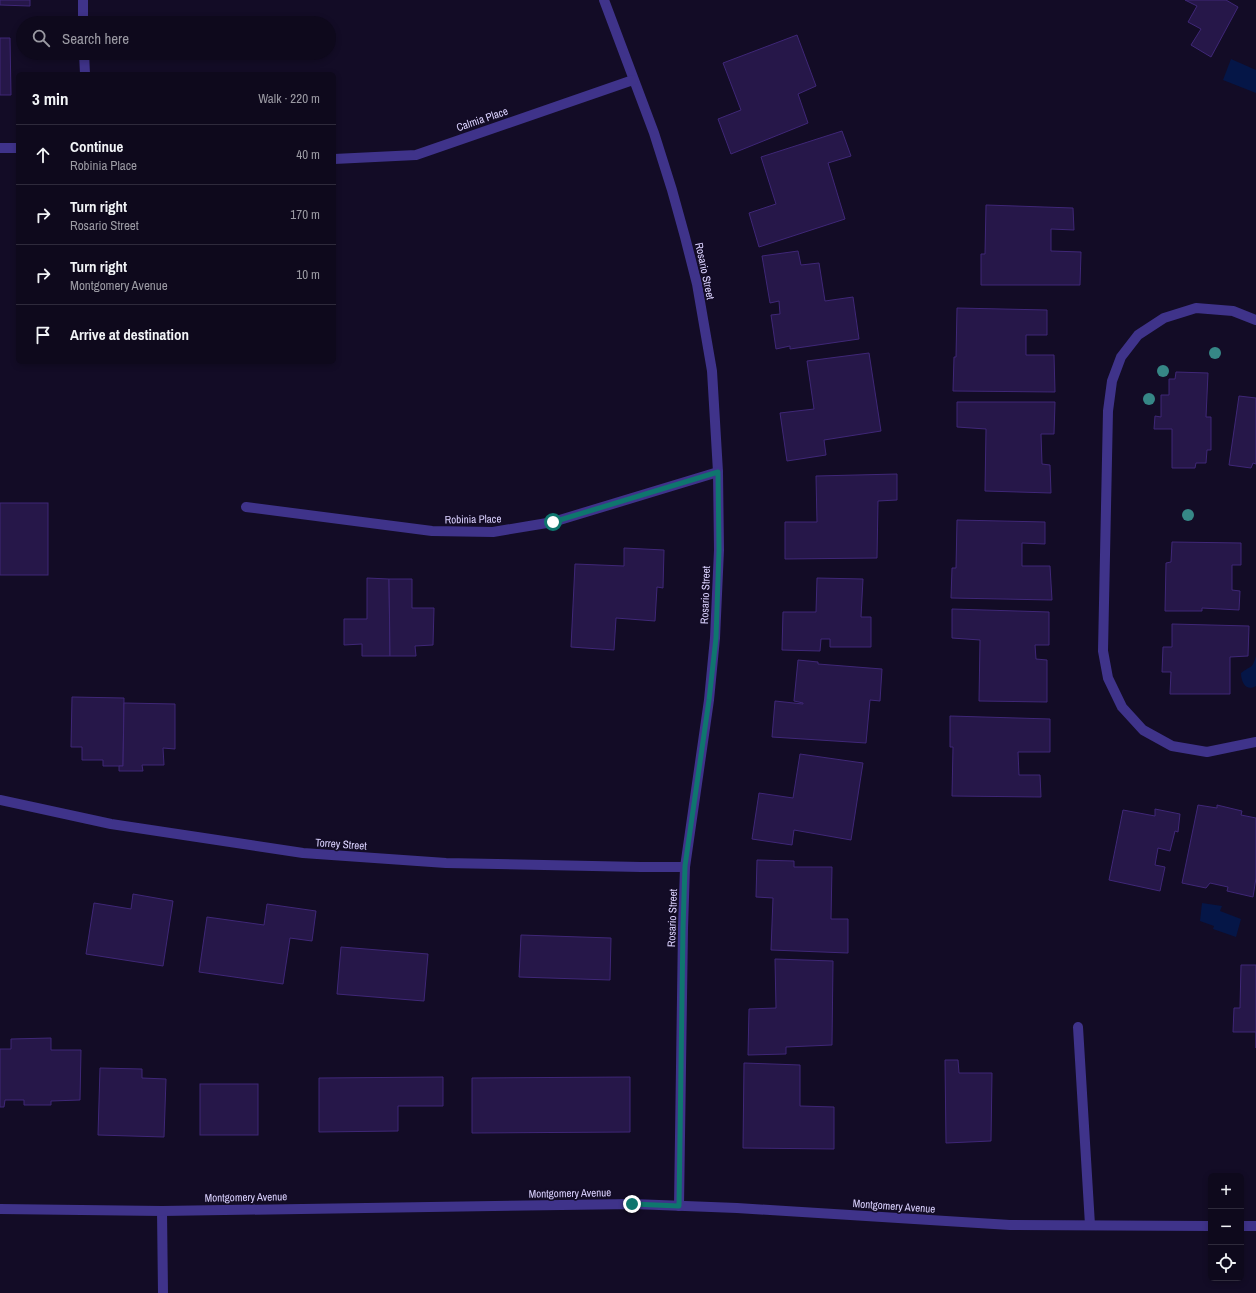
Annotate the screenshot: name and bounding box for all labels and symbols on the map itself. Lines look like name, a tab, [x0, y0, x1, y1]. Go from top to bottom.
street label: Calmia Place	[454, 104, 510, 134]
street label: Rosario Street	[692, 241, 718, 301]
street label: Robinia Place	[445, 512, 501, 526]
route start	[544, 513, 562, 531]
street label: Rosario Street	[697, 565, 713, 624]
street label: Torrey Street	[315, 835, 368, 853]
street label: Rosario Street	[664, 888, 680, 947]
street label: Montgomery Avenue	[529, 1185, 611, 1201]
street label: Montgomery Avenue	[205, 1189, 287, 1205]
route end	[623, 1195, 641, 1213]
street label: Montgomery Avenue	[852, 1196, 936, 1216]

